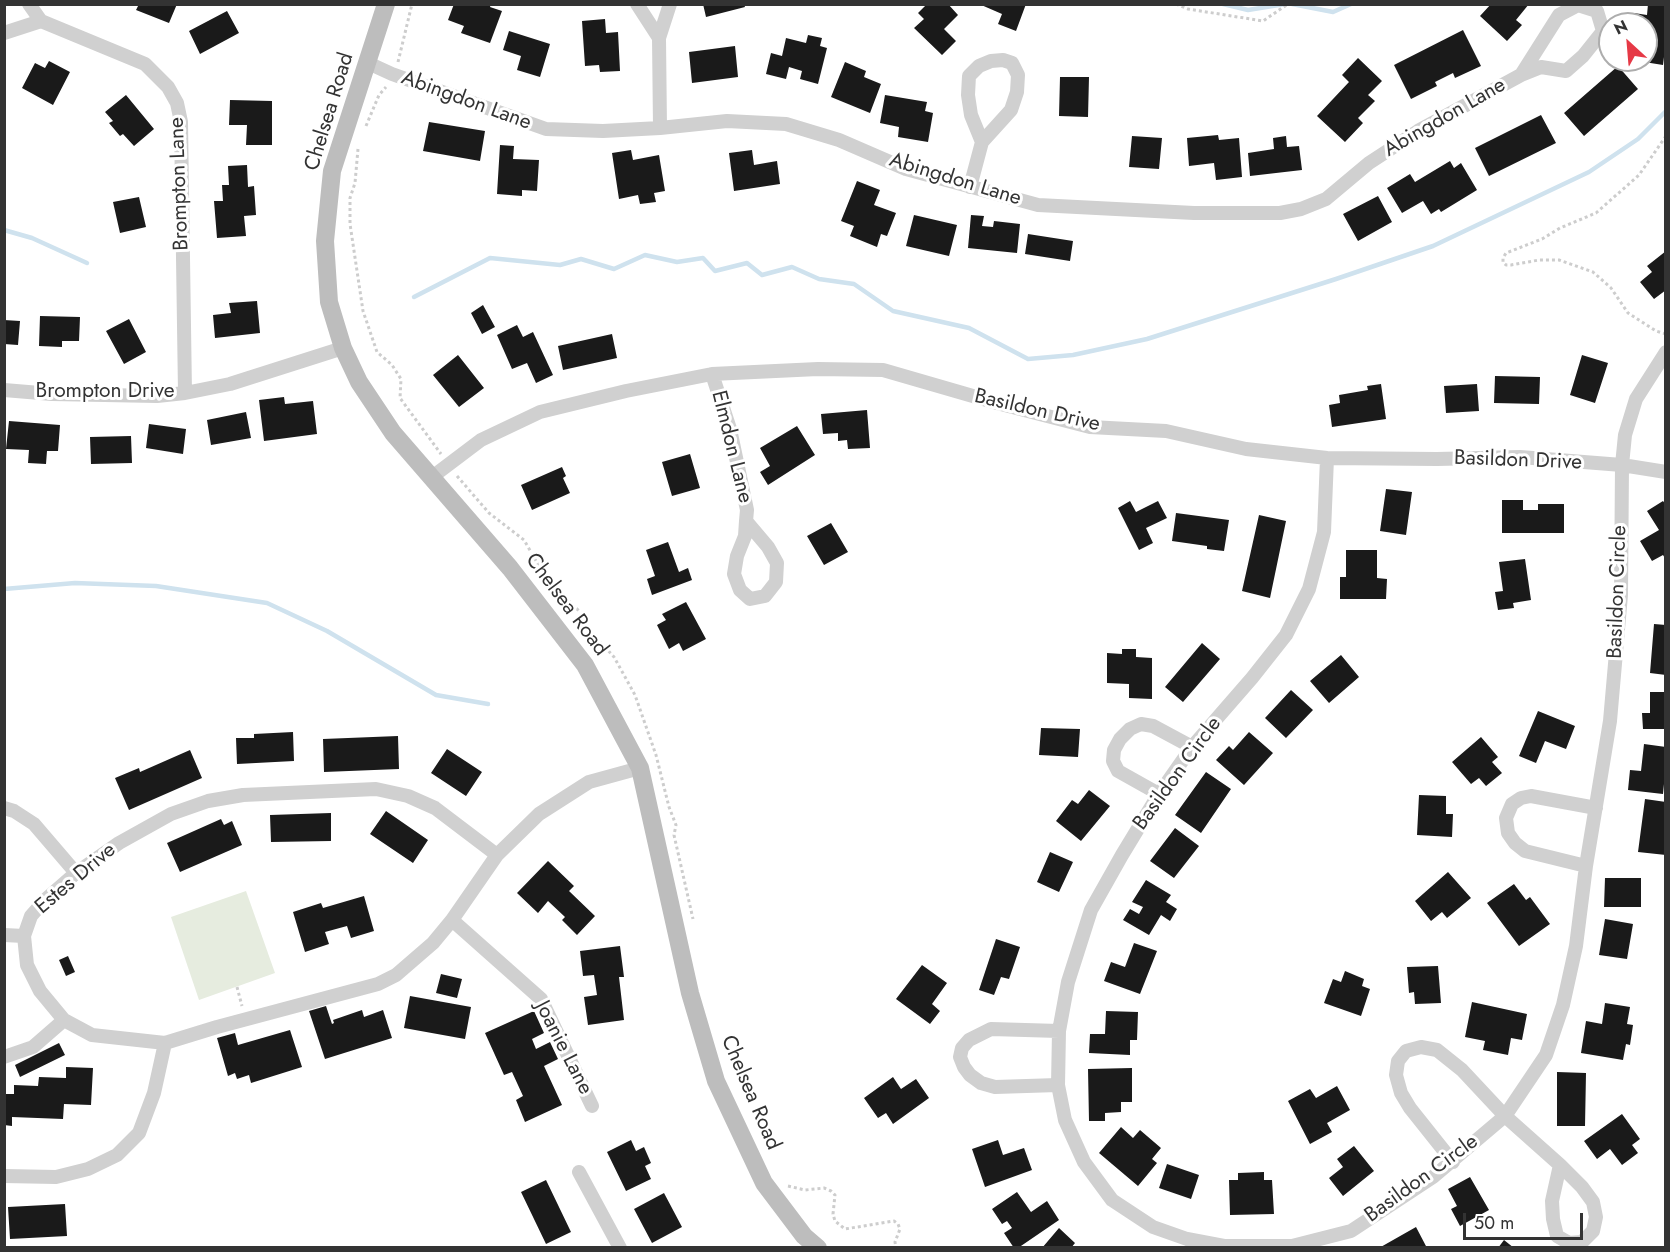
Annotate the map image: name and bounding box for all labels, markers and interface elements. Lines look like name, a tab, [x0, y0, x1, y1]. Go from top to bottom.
north arrow	[1598, 12, 1658, 72]
text: N	[1610, 14, 1632, 40]
street label: Chelsea Road	[300, 50, 360, 174]
street label: Abingdon Lane	[398, 66, 534, 136]
street label: Abingdon Lane	[1380, 73, 1510, 163]
street label: Brompton Lane	[165, 117, 195, 251]
street label: Abingdon Lane	[886, 148, 1024, 212]
street label: Brompton Drive	[36, 379, 174, 405]
street label: Basildon Drive	[972, 384, 1102, 438]
street label: Elmdon Lane	[705, 388, 757, 506]
street label: Basildon Drive	[1454, 446, 1582, 476]
street label: Basildon Circle	[1603, 525, 1633, 659]
street label: Chelsea Road	[519, 549, 613, 661]
street label: Basildon Circle	[1128, 712, 1228, 836]
street label: Estes Drive	[31, 838, 121, 920]
street label: Joanie Lane	[529, 997, 597, 1099]
street label: Chelsea Road	[715, 1032, 785, 1154]
street label: Basildon Circle	[1360, 1129, 1484, 1229]
scale bar	[1466, 1201, 1586, 1239]
text: 50 m	[1474, 1210, 1514, 1236]

